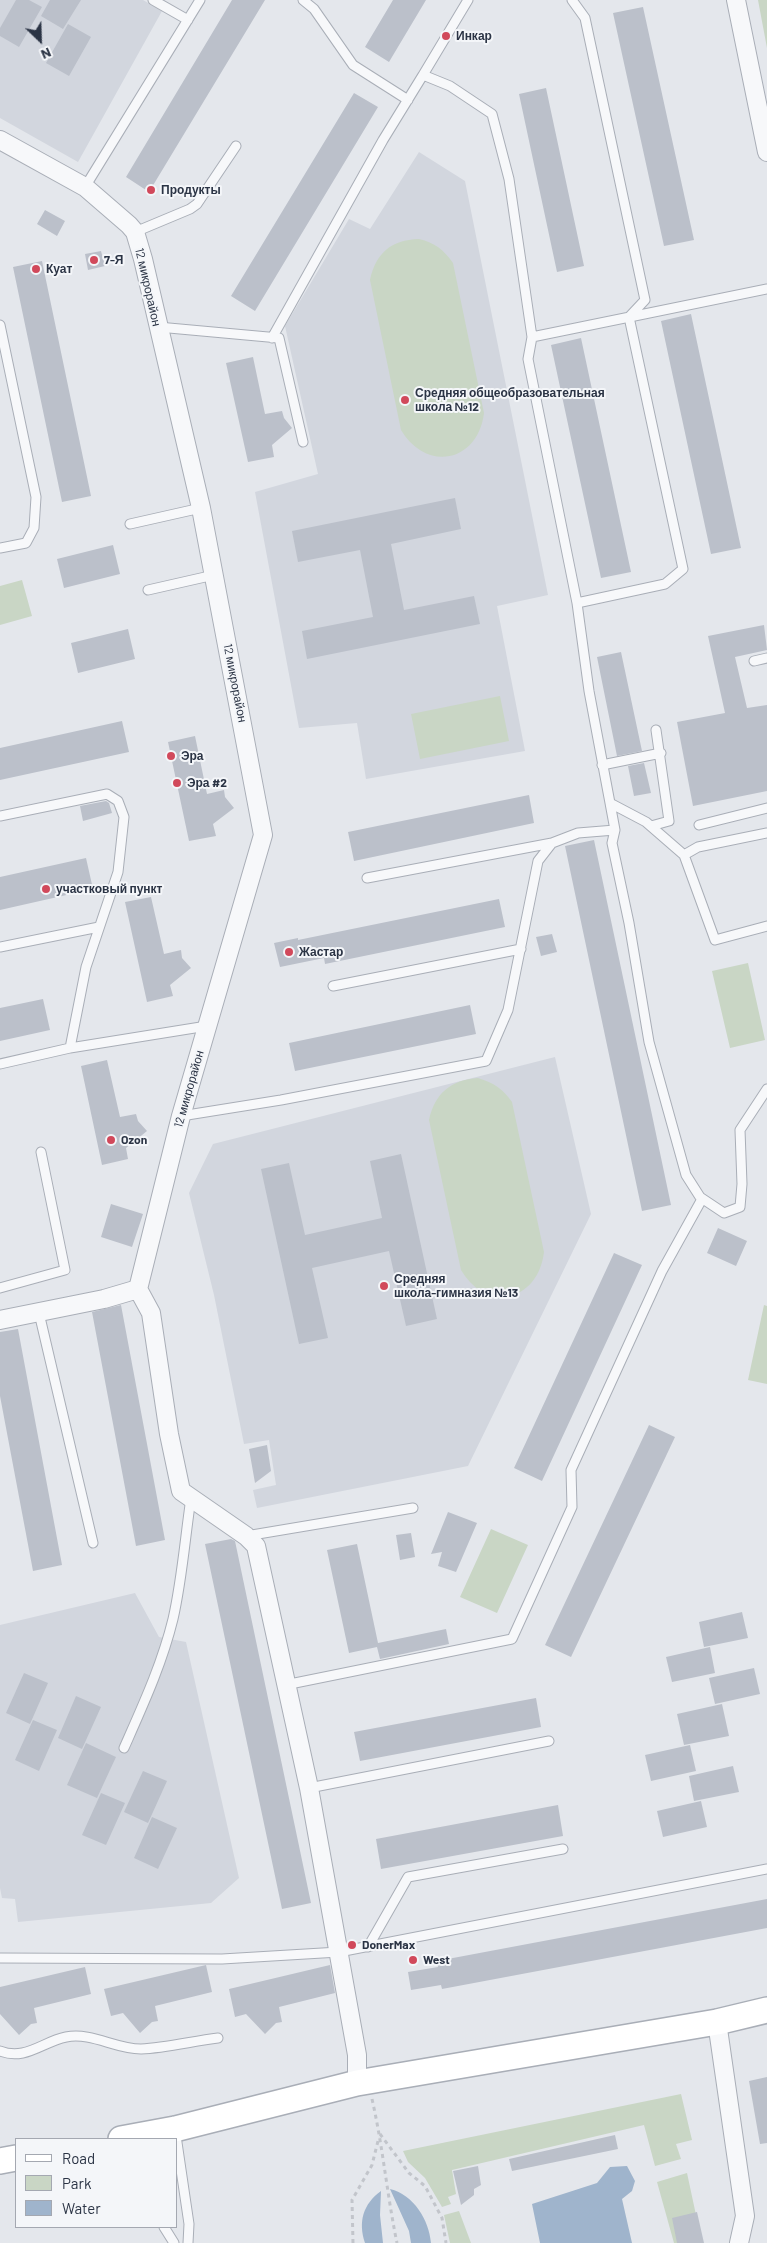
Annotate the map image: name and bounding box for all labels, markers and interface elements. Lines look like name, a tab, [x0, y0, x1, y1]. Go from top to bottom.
north arrow	[15, 15, 65, 65]
place label: Инкар	[456, 29, 492, 43]
marker: Инкар	[440, 30, 452, 42]
text: N	[39, 45, 54, 64]
place label: Продукты	[161, 183, 221, 197]
marker: Продукты	[145, 184, 157, 196]
street label: 12 микрорайон	[132, 246, 164, 328]
place label: 7-Я	[104, 253, 123, 267]
marker: 7-Я	[88, 254, 100, 266]
place label: Куат	[46, 262, 72, 276]
marker: Куат	[30, 263, 42, 275]
place label: Средняя общеобразовательная школа №12	[415, 386, 605, 414]
marker: Средняя общеобразовательная школа №12	[399, 394, 411, 406]
street label: 12 микрорайон	[220, 642, 250, 724]
place label: Эра	[181, 749, 204, 763]
marker: Эра	[165, 750, 177, 762]
place label: Эра #2	[187, 776, 227, 790]
marker: Эра #2	[171, 777, 183, 789]
place label: участковый пункт	[56, 882, 162, 896]
marker: участковый пункт	[40, 883, 52, 895]
place label: Жастар	[299, 945, 343, 959]
marker: Жастар	[283, 946, 295, 958]
street label: 12 микрорайон	[171, 1049, 207, 1129]
place label: Ozon	[121, 1133, 147, 1147]
marker: Ozon	[105, 1134, 117, 1146]
place label: Средняя школа-гимназия №13	[394, 1272, 518, 1300]
marker: Средняя школа-гимназия №13	[378, 1280, 390, 1292]
place label: DonerMax	[362, 1938, 415, 1952]
marker: DonerMax	[346, 1939, 358, 1951]
place label: West	[423, 1953, 450, 1967]
marker: West	[407, 1954, 419, 1966]
legend	[15, 2138, 178, 2228]
text: Road	[62, 2149, 95, 2167]
text: Park	[62, 2174, 91, 2192]
text: Water	[62, 2199, 101, 2217]

